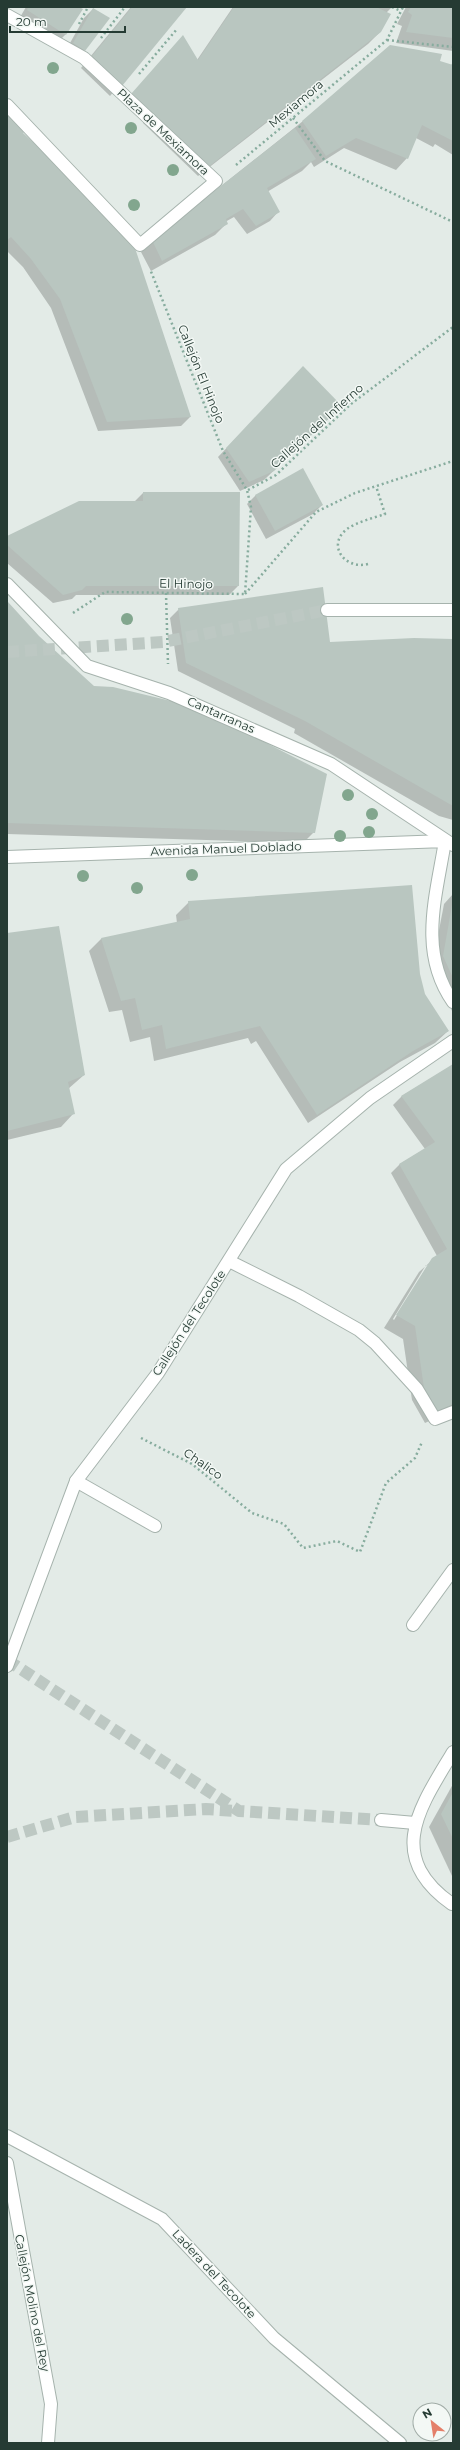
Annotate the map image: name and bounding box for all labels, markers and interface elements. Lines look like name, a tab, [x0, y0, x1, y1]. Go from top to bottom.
scale bar	[10, 8, 125, 34]
text: 20 m	[16, 14, 47, 29]
street label: Mexiamora	[265, 76, 326, 131]
street label: Plaza de Mexiamora	[114, 85, 213, 178]
street label: Callejón El Hinojo	[175, 322, 228, 425]
street label: Callejón del Infierno	[267, 380, 366, 471]
street label: El Hinojo	[159, 576, 213, 591]
street label: Cantarranas	[185, 693, 257, 736]
street label: Avenida Manuel Doblado	[150, 838, 302, 859]
street label: Callejón del Tecolote	[149, 1267, 228, 1378]
street label: Chalico	[181, 1445, 226, 1482]
street label: Ladera del Tecolote	[169, 2226, 259, 2321]
street label: Callejón Molino del Rey	[12, 2233, 53, 2373]
north arrow	[412, 2402, 452, 2442]
text: N	[420, 2405, 434, 2422]

